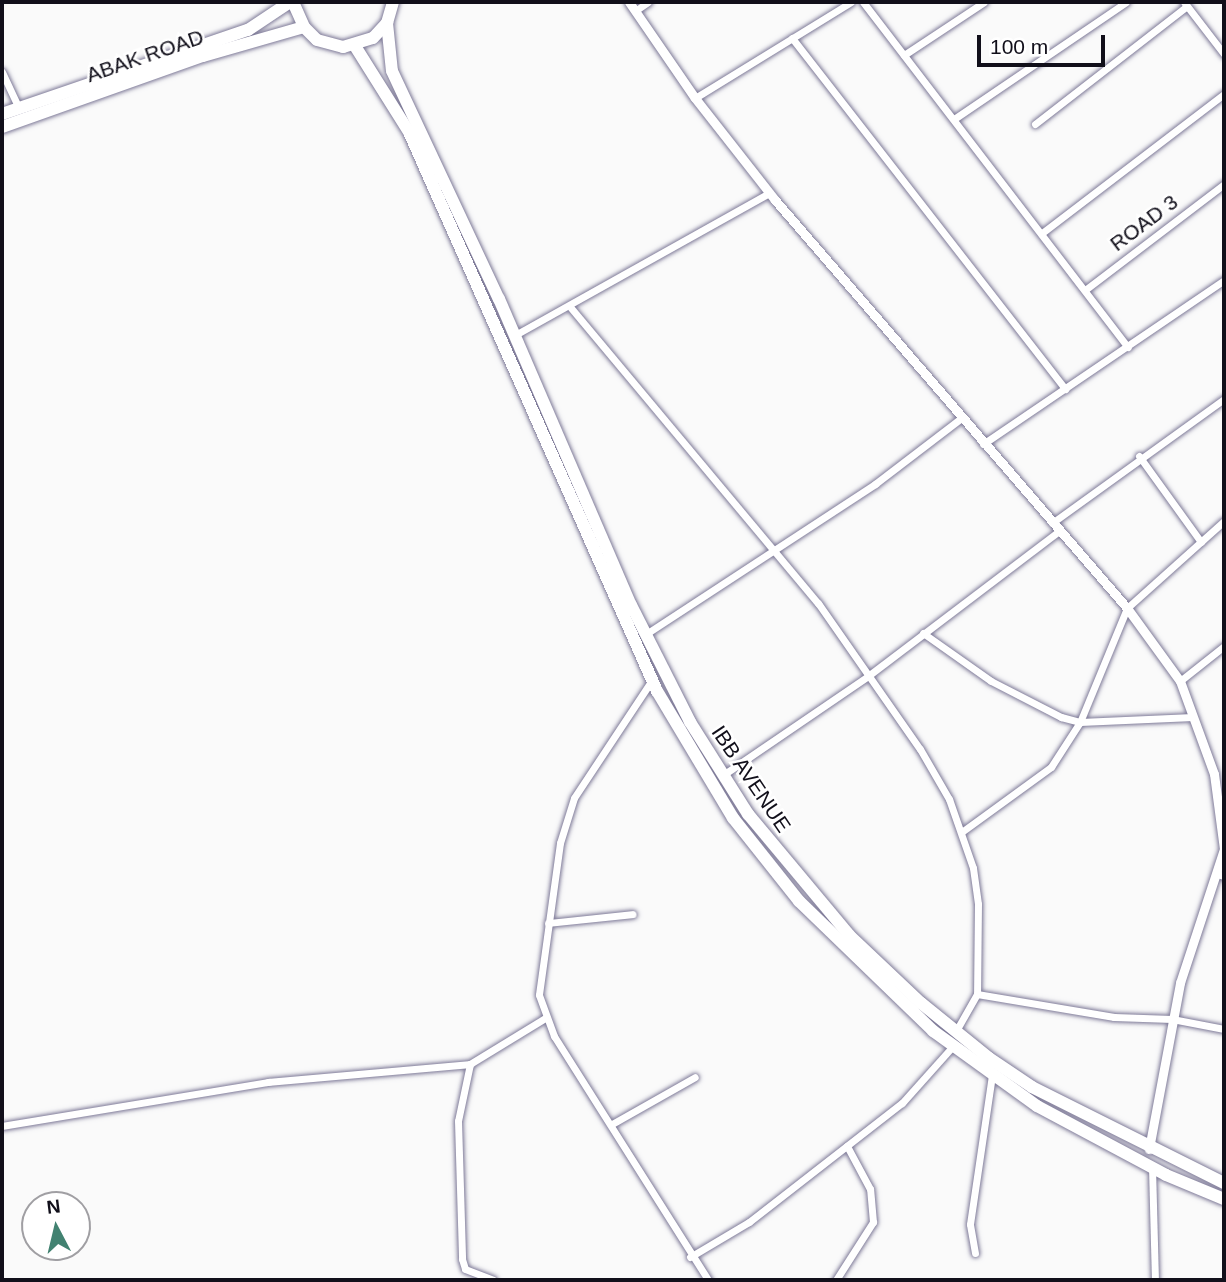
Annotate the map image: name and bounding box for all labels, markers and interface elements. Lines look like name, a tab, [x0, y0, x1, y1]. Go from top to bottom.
scale bar	[981, 21, 1109, 65]
street label: ABAK ROAD	[83, 24, 207, 88]
text: 100 m	[990, 35, 1048, 58]
street label: ROAD 3	[1105, 189, 1183, 257]
street label: IBB AVENUE	[706, 720, 796, 838]
north arrow	[21, 1191, 91, 1261]
text: N	[46, 1195, 62, 1218]

